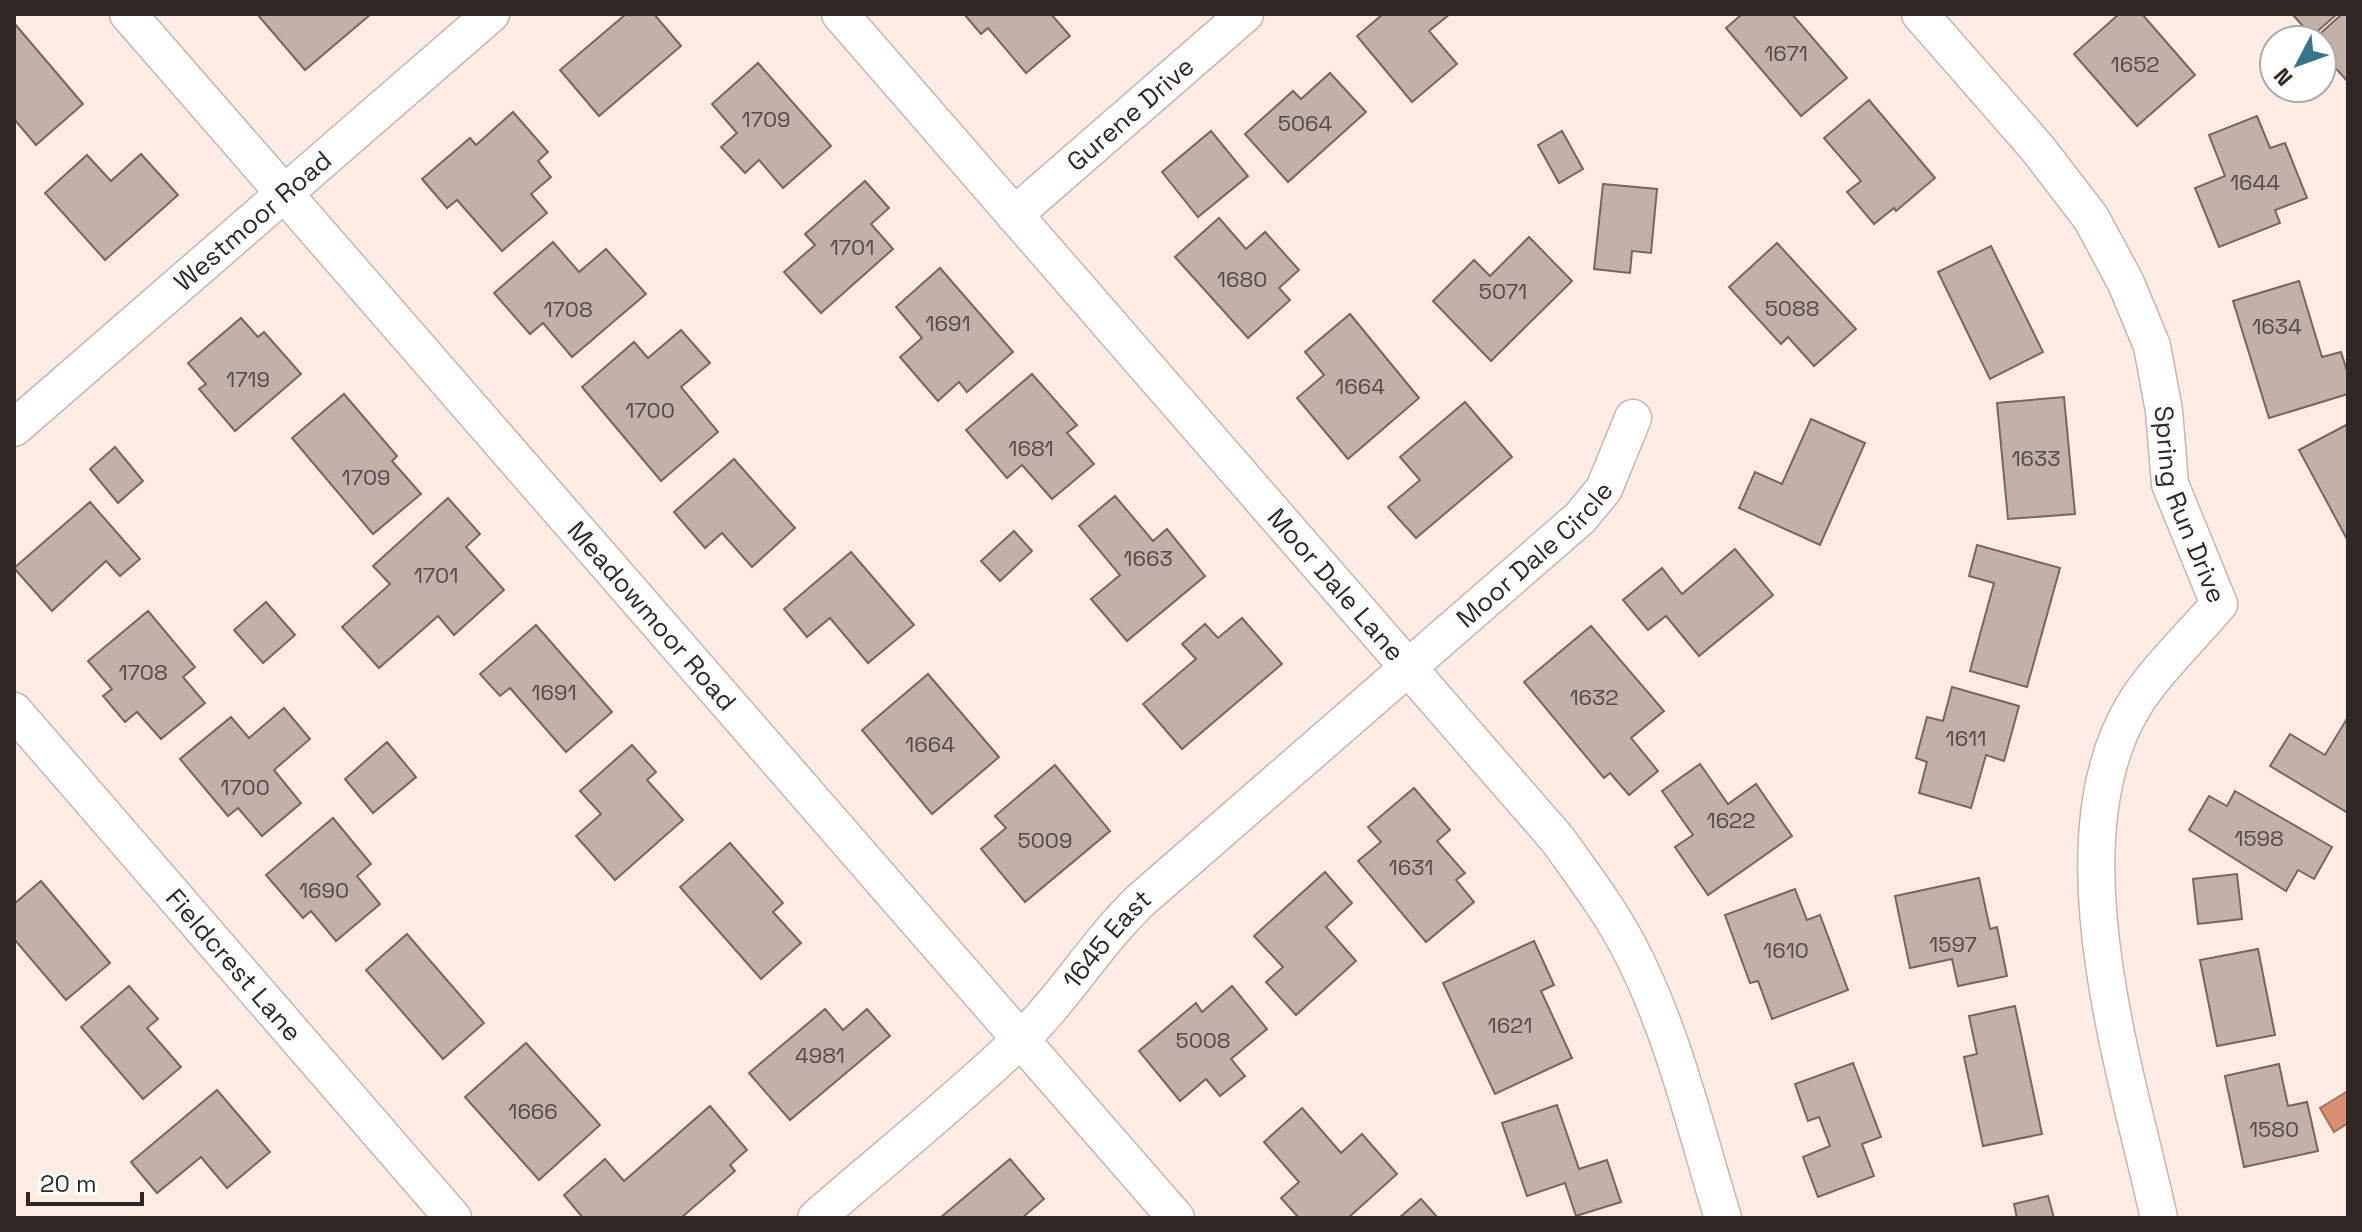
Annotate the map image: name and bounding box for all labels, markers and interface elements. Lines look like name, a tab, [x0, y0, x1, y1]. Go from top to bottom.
north arrow	[2258, 24, 2338, 104]
house number: 1671	[1764, 39, 1808, 67]
street label: Gurene Drive	[1059, 49, 1201, 179]
house number: 1652	[2111, 50, 2159, 78]
text: N	[2268, 62, 2298, 92]
house number: 1709	[741, 105, 791, 133]
house number: 5064	[1278, 109, 1332, 137]
street label: Westmoor Road	[167, 143, 339, 299]
house number: 1644	[2230, 168, 2280, 196]
house number: 1701	[830, 233, 874, 261]
house number: 1680	[1217, 265, 1267, 293]
house number: 5071	[1479, 277, 1527, 305]
house number: 5088	[1765, 294, 1819, 322]
house number: 1708	[543, 295, 593, 323]
house number: 1691	[925, 309, 971, 337]
house number: 1634	[2252, 312, 2302, 340]
house number: 1719	[226, 365, 270, 393]
house number: 1664	[1335, 372, 1385, 400]
house number: 1700	[625, 396, 675, 424]
street label: Spring Run Drive	[2147, 404, 2234, 608]
house number: 1681	[1008, 434, 1054, 462]
house number: 1633	[2011, 444, 2061, 472]
house number: 1709	[341, 463, 391, 491]
street label: Moor Dale Circle	[1449, 474, 1620, 635]
street label: Moor Dale Lane	[1260, 501, 1412, 668]
street label: Meadowmoor Road	[560, 514, 744, 718]
house number: 1663	[1123, 544, 1173, 572]
house number: 1701	[414, 561, 458, 589]
house number: 1708	[118, 658, 168, 686]
house number: 1691	[531, 678, 577, 706]
house number: 1632	[1569, 683, 1619, 711]
house number: 1611	[1945, 724, 1987, 752]
house number: 1664	[905, 730, 955, 758]
house number: 1700	[220, 773, 270, 801]
house number: 1622	[1706, 806, 1756, 834]
house number: 1598	[2234, 824, 2284, 852]
house number: 5009	[1018, 826, 1072, 854]
house number: 1631	[1389, 853, 1433, 881]
house number: 1690	[299, 876, 349, 904]
street label: Fieldcrest Lane	[158, 881, 310, 1049]
street label: 1645 East	[1055, 882, 1158, 996]
house number: 1597	[1929, 930, 1977, 958]
house number: 1610	[1763, 936, 1809, 964]
house number: 1621	[1487, 1011, 1533, 1039]
house number: 5008	[1175, 1026, 1231, 1054]
house number: 4981	[795, 1041, 845, 1069]
house number: 1666	[508, 1097, 558, 1125]
house number: 1580	[2249, 1115, 2299, 1143]
scale bar	[28, 1156, 142, 1206]
text: 20 m	[40, 1168, 97, 1199]

